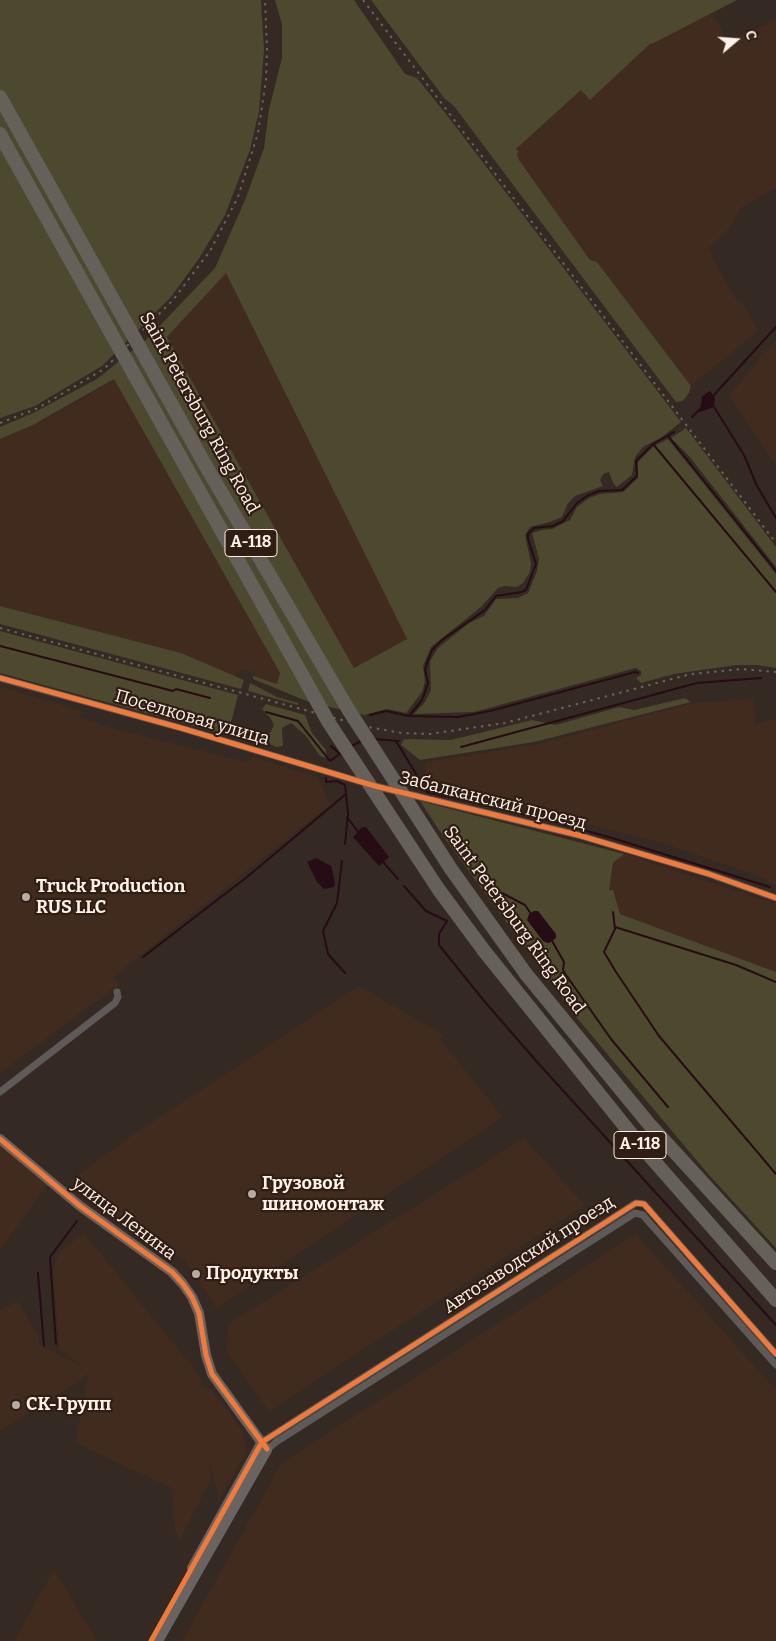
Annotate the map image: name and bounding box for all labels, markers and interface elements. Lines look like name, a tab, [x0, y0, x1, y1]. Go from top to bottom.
north arrow	[711, 15, 761, 65]
text: С	[741, 28, 760, 42]
street label: Saint Petersburg Ring Road	[135, 308, 263, 518]
road number: А-118	[225, 530, 277, 556]
street label: Поселковая улица	[112, 686, 272, 750]
street label: Забалканский проезд	[397, 767, 589, 835]
street label: Saint Petersburg Ring Road	[439, 822, 589, 1018]
place label: Truck Production RUS LLC	[36, 876, 185, 919]
marker: Truck Production RUS LLC	[20, 891, 32, 903]
road number: А-118	[614, 1132, 666, 1158]
street label: улица Ленина	[68, 1173, 180, 1265]
place label: Грузовой шиномонтаж	[262, 1173, 384, 1216]
marker: Грузовой шиномонтаж	[246, 1188, 258, 1200]
street label: Автозаводский проезд	[440, 1192, 618, 1318]
place label: Продукты	[206, 1263, 299, 1285]
marker: Продукты	[190, 1268, 202, 1280]
place label: СК-Групп	[26, 1394, 111, 1416]
marker: СК-Групп	[10, 1399, 22, 1411]

